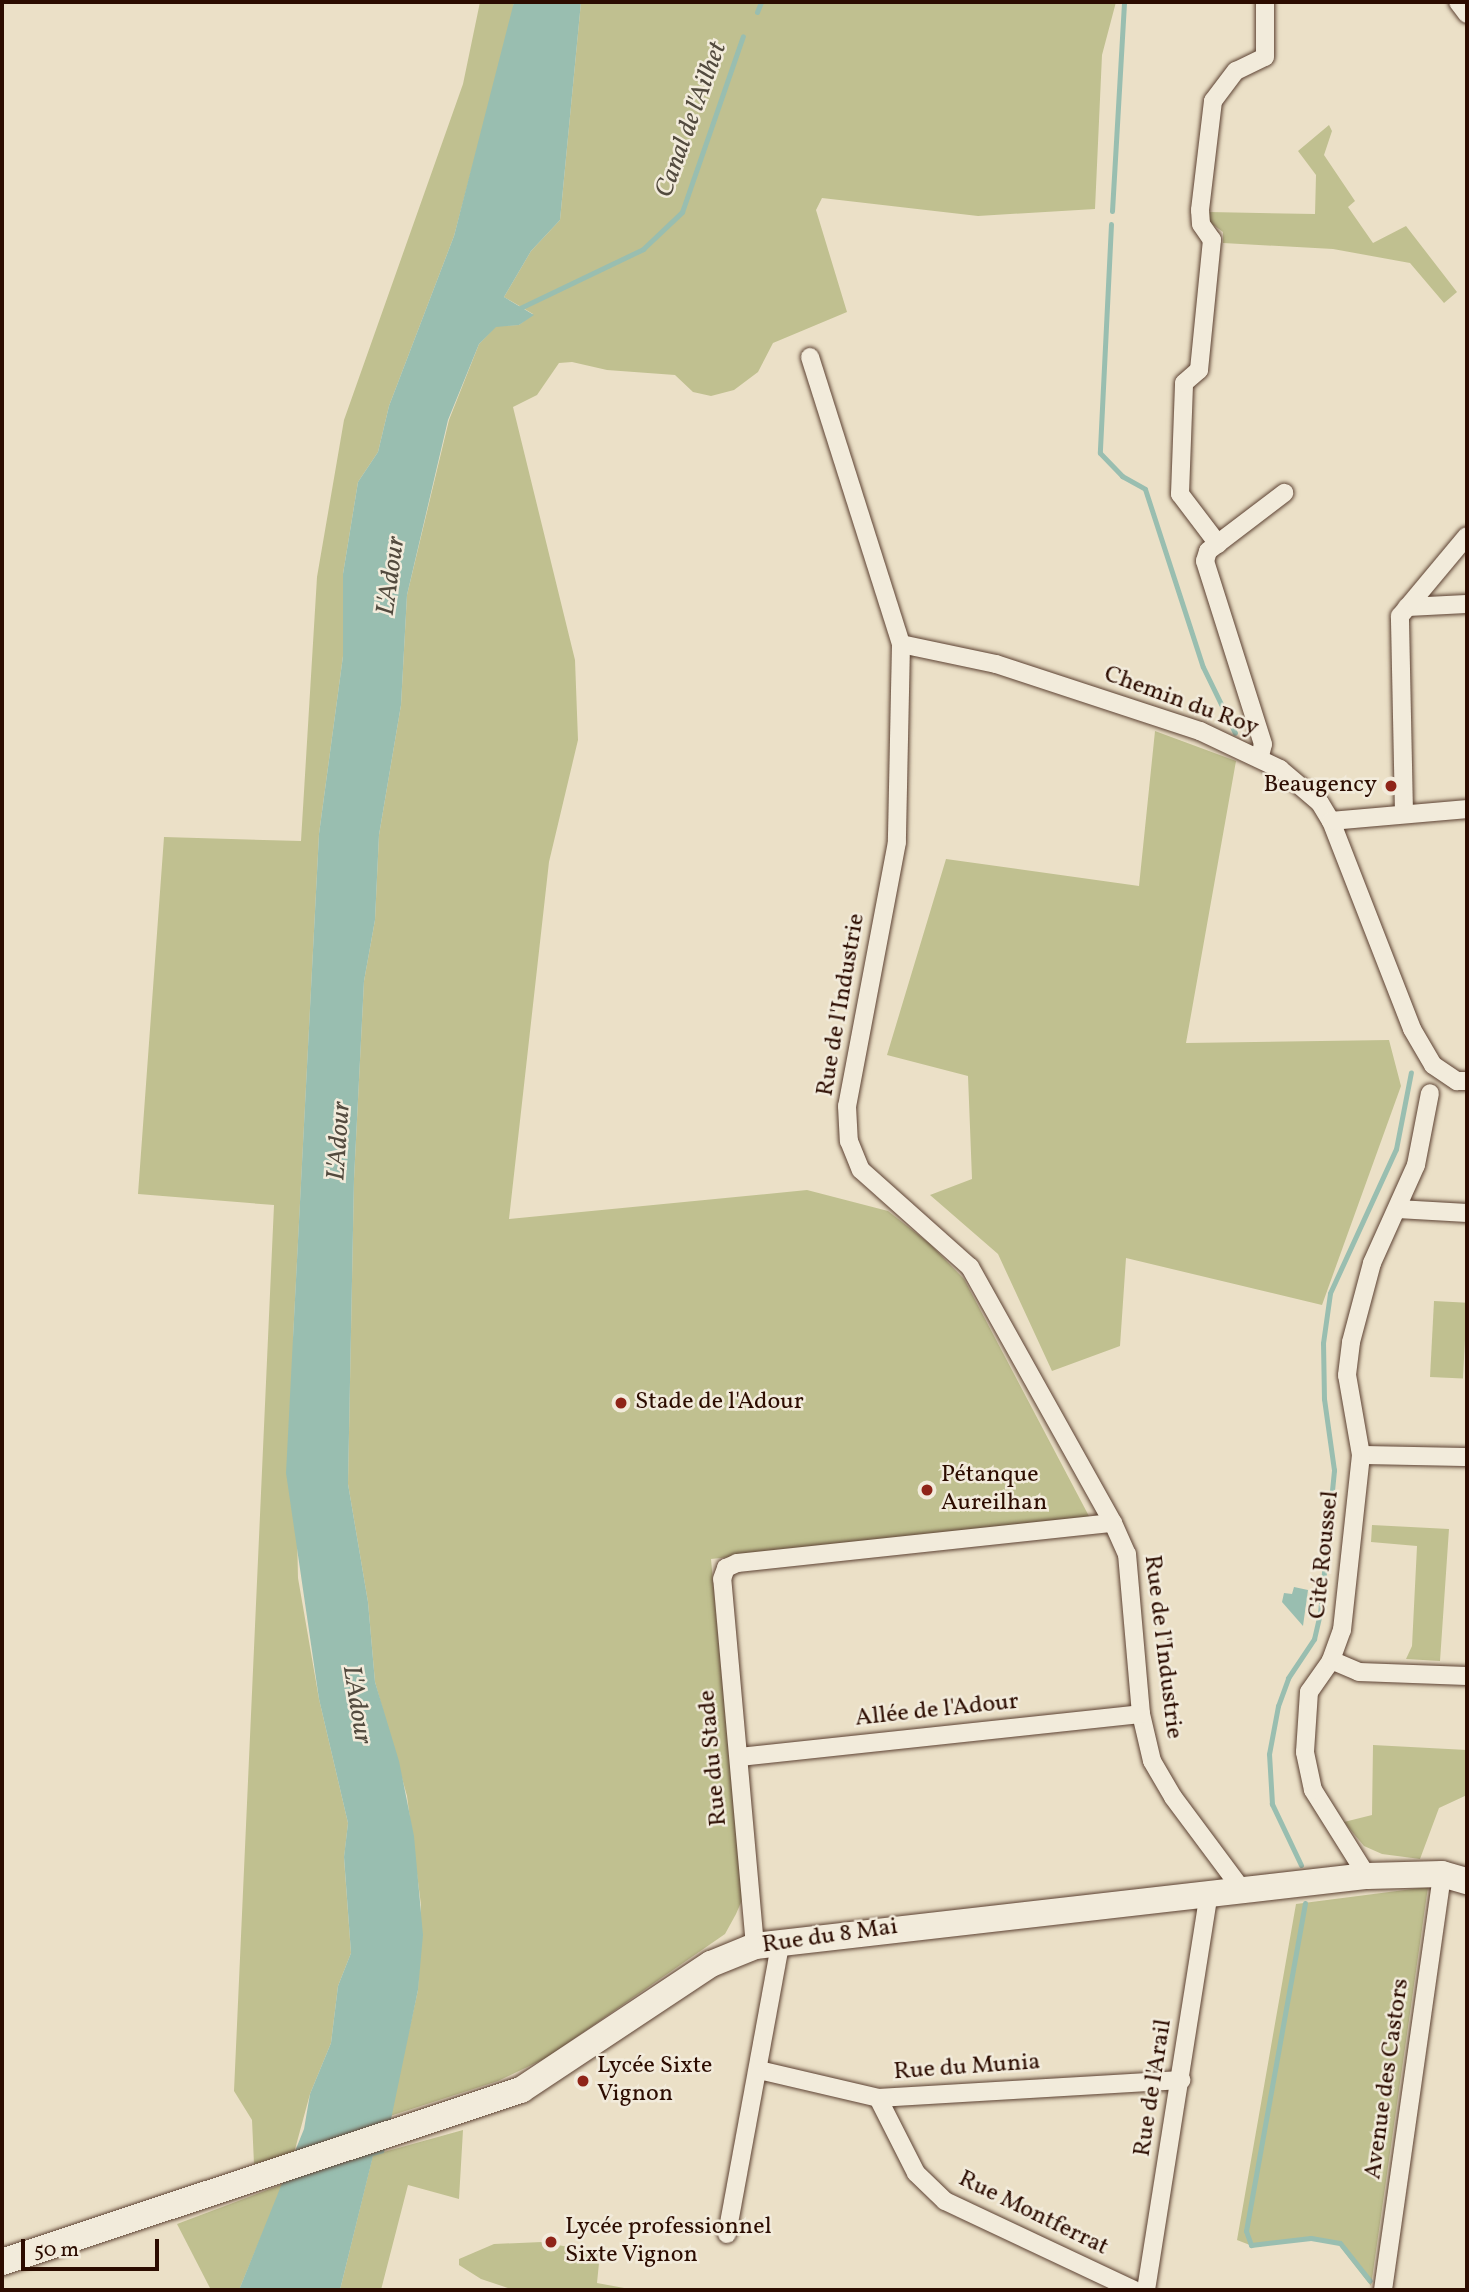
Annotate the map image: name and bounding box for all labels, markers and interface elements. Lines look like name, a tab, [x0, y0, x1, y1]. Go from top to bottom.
water label: Canal de l'Ailhet	[649, 38, 735, 202]
water label: L'Adour	[371, 534, 413, 618]
street label: Chemin du Roy	[1100, 661, 1262, 743]
place label: Beaugency	[1264, 772, 1377, 800]
marker: Beaugency	[1383, 778, 1399, 794]
street label: Rue de l'Industrie	[812, 912, 872, 1098]
water label: L'Adour	[322, 1100, 358, 1182]
place label: Stade de l'Adour	[635, 1389, 804, 1417]
marker: Stade de l'Adour	[613, 1395, 629, 1411]
place label: Pétanque Aureilhan	[941, 1462, 1047, 1518]
marker: Pétanque Aureilhan	[919, 1482, 935, 1498]
street label: Cité Roussel	[1304, 1490, 1346, 1620]
street label: Rue de l'Industrie	[1136, 1554, 1188, 1740]
water label: L'Adour	[334, 1663, 378, 1747]
street label: Allée de l'Adour	[854, 1688, 1020, 1734]
street label: Rue du Stade	[694, 1689, 734, 1827]
street label: Rue du 8 Mai	[760, 1913, 900, 1961]
street label: Avenue des Castors	[1360, 1977, 1416, 2181]
street label: Rue de l'Arail	[1129, 2017, 1179, 2159]
street label: Rue du Munia	[893, 2049, 1041, 2087]
place label: Lycée Sixte Vignon	[597, 2053, 712, 2109]
marker: Lycée Sixte Vignon	[575, 2073, 591, 2089]
street label: Rue Montferrat	[953, 2165, 1113, 2263]
place label: Lycée professionnel Sixte Vignon	[565, 2214, 772, 2270]
scale bar	[24, 2226, 163, 2270]
marker: Lycée professionnel Sixte Vignon	[543, 2234, 559, 2250]
text: 50 m	[34, 2236, 79, 2265]

